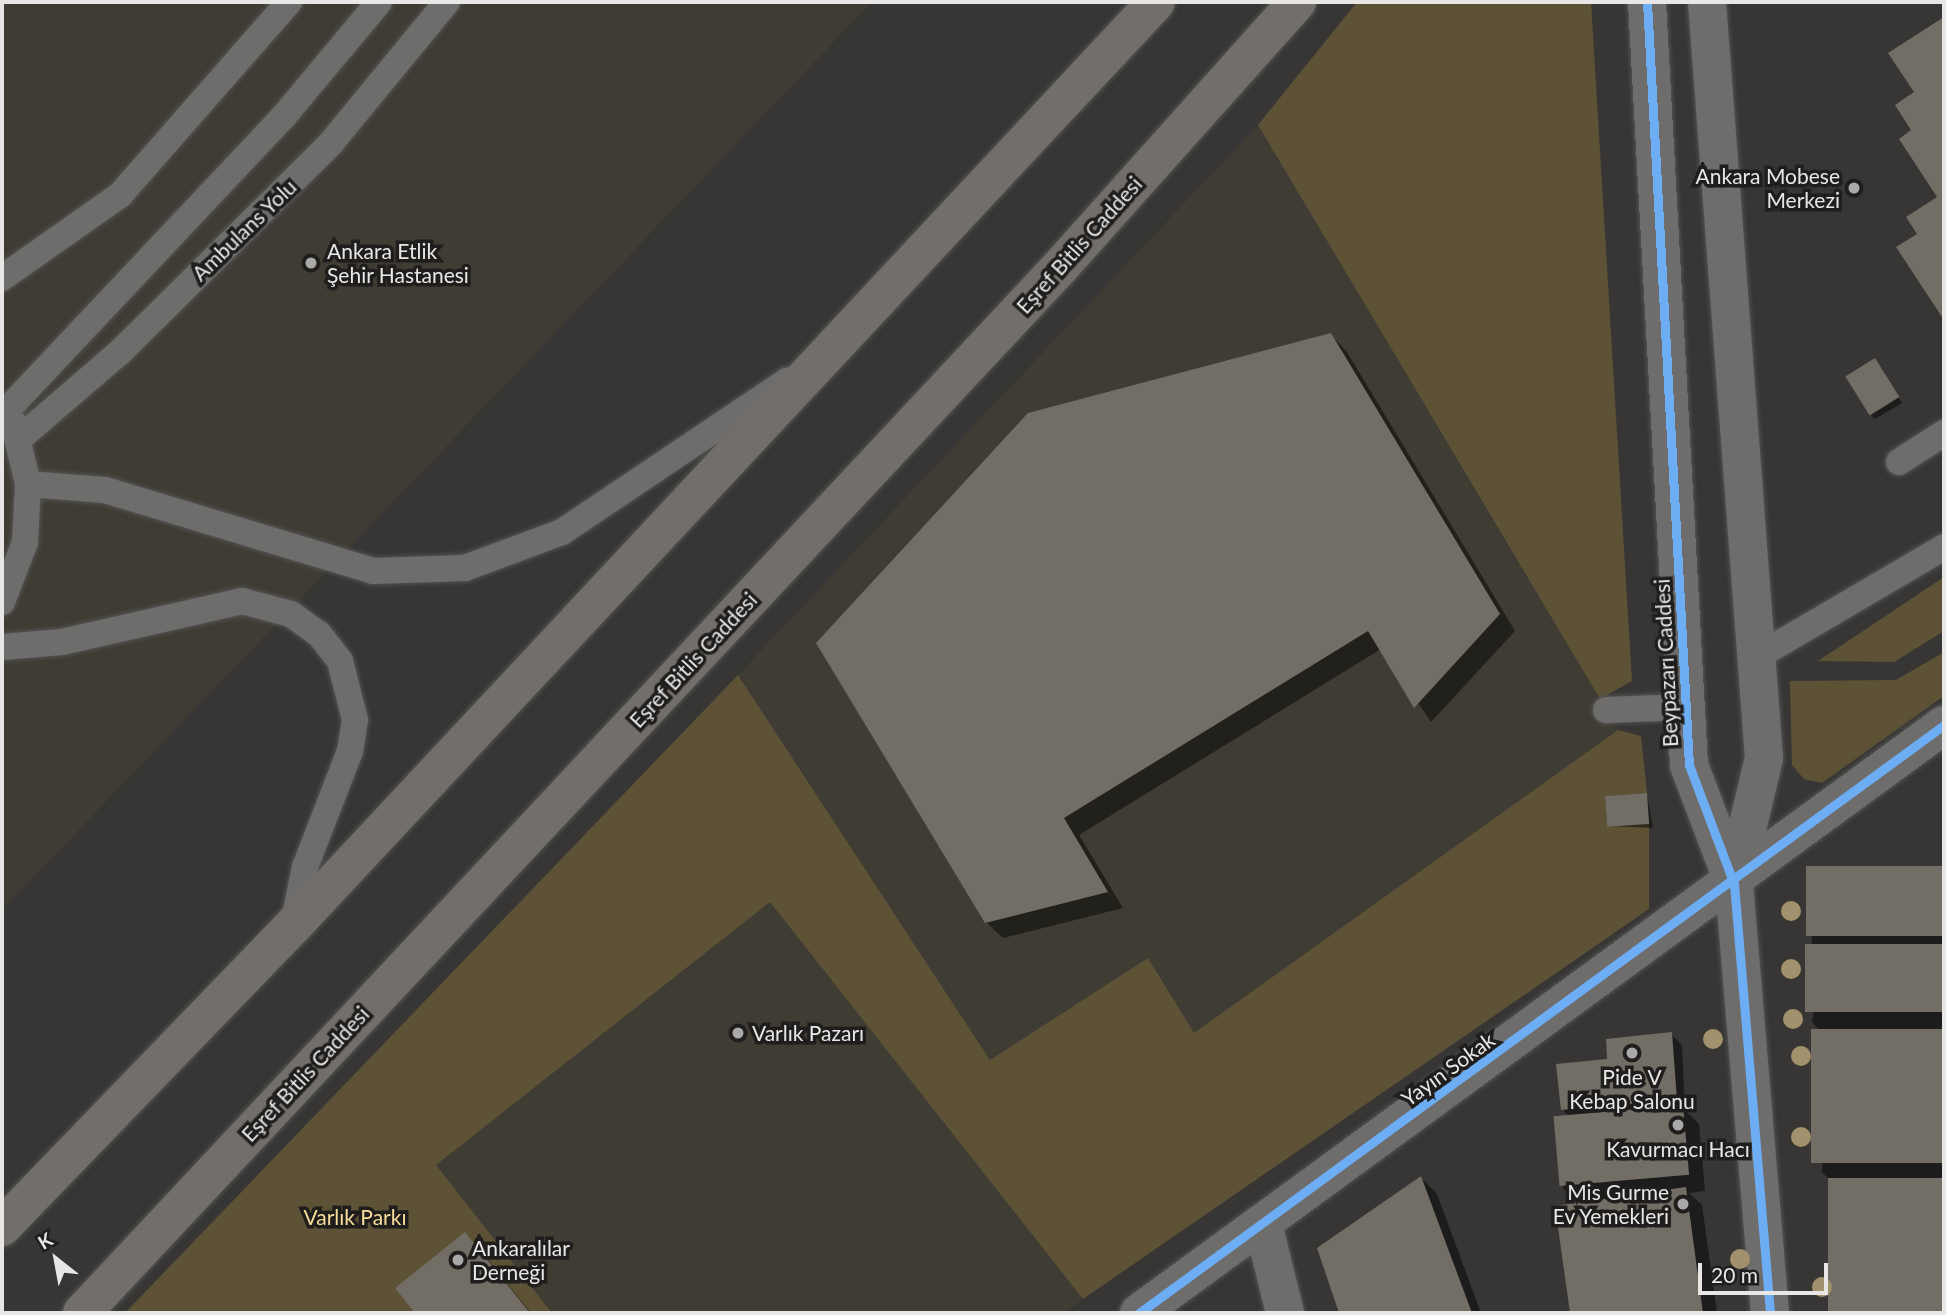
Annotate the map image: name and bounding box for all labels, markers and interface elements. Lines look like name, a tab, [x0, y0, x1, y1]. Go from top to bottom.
place label: Ankara Mobese Merkezi	[1696, 163, 1840, 213]
street label: Eşref Bitlis Caddesi	[1011, 171, 1147, 319]
street label: Ambulans Yolu	[186, 174, 302, 286]
marker: Ankara Mobese Merkezi	[1846, 180, 1862, 196]
place label: Ankara Etlik Şehir Hastanesi	[327, 238, 469, 288]
marker: Ankara Etlik Şehir Hastanesi	[301, 253, 321, 273]
street label: Beypazarı Caddesi	[1649, 578, 1683, 748]
street label: Eşref Bitlis Caddesi	[624, 587, 762, 733]
street label: Eşref Bitlis Caddesi	[236, 1001, 374, 1147]
place label: Varlık Pazarı	[752, 1020, 864, 1046]
marker: Varlık Pazarı	[730, 1025, 746, 1041]
street label: Yayın Sokak	[1397, 1027, 1499, 1111]
marker: Pide V Kebap Salonu	[1624, 1045, 1640, 1061]
place label: Pide V Kebap Salonu	[1569, 1064, 1695, 1114]
marker: Kavurmacı Hacı	[1670, 1117, 1686, 1133]
place label: Kavurmacı Hacı	[1606, 1136, 1750, 1162]
place label: Mis Gurme Ev Yemekleri	[1551, 1179, 1669, 1229]
marker: Mis Gurme Ev Yemekleri	[1675, 1196, 1691, 1212]
park label: Varlık Parkı	[304, 1204, 406, 1230]
north arrow	[21, 1224, 91, 1294]
text: K	[33, 1227, 56, 1254]
place label: Ankaralılar Derneği	[472, 1235, 570, 1285]
scale bar	[1701, 1248, 1830, 1292]
marker: Ankaralılar Derneği	[450, 1252, 466, 1268]
text: 20 m	[1711, 1262, 1758, 1287]

